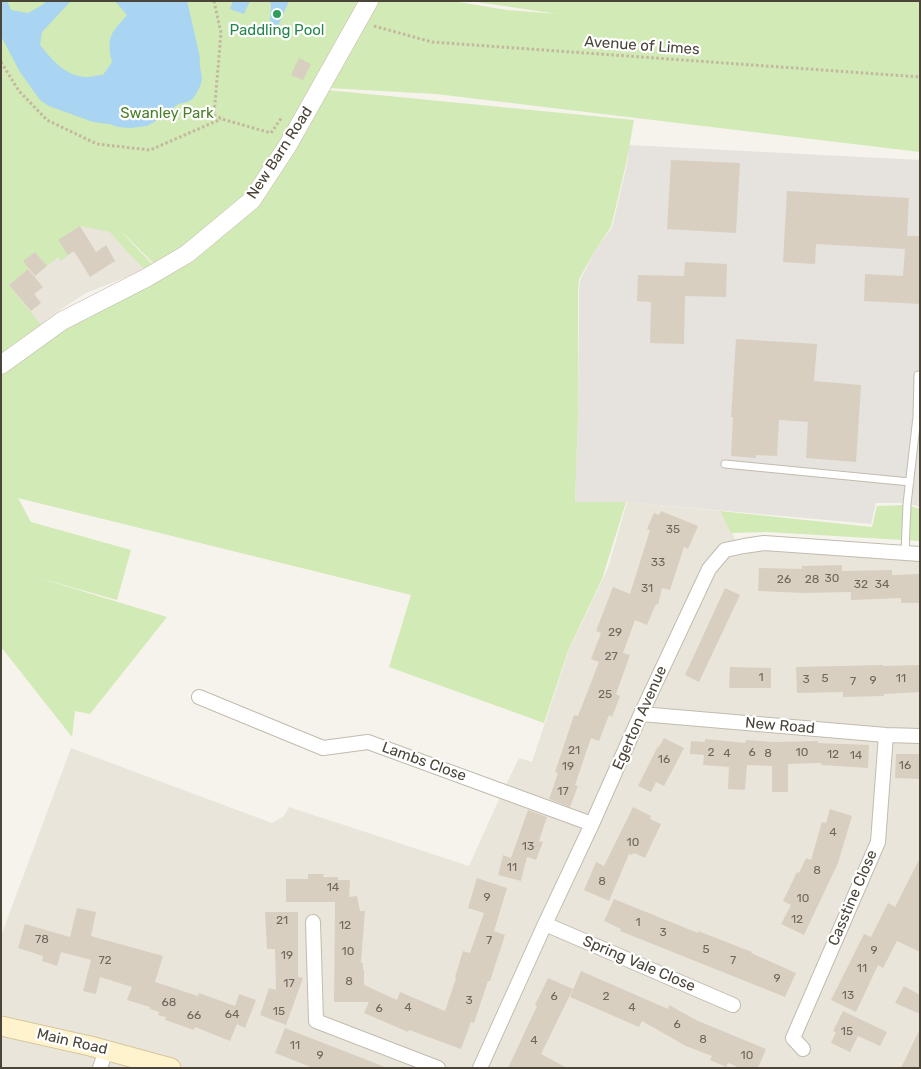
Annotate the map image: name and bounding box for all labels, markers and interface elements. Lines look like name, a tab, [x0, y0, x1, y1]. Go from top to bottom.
marker: Paddling Pool	[271, 8, 283, 20]
place label: Paddling Pool	[229, 22, 325, 40]
street label: Avenue of Limes	[584, 33, 700, 59]
street label: New Barn Road	[243, 103, 317, 203]
park label: Swanley Park	[120, 105, 214, 123]
house number: 35	[666, 523, 680, 537]
house number: 33	[651, 556, 665, 570]
house number: 30	[825, 572, 839, 586]
house number: 26	[777, 573, 791, 587]
house number: 28	[805, 573, 819, 587]
house number: 32	[854, 578, 868, 592]
house number: 34	[875, 578, 889, 592]
house number: 31	[641, 582, 653, 596]
house number: 29	[608, 626, 622, 640]
house number: 27	[604, 650, 618, 664]
street label: Egerton Avenue	[609, 663, 671, 773]
house number: 1	[758, 671, 764, 685]
house number: 5	[821, 672, 829, 686]
house number: 11	[896, 672, 906, 686]
house number: 3	[802, 673, 810, 687]
house number: 9	[869, 674, 877, 688]
house number: 7	[850, 675, 856, 689]
house number: 25	[598, 688, 612, 702]
street label: New Road	[744, 714, 816, 738]
street label: Lambs Close	[379, 738, 469, 786]
house number: 21	[568, 744, 580, 758]
house number: 2	[707, 746, 715, 760]
house number: 6	[748, 746, 756, 760]
house number: 10	[796, 746, 808, 760]
house number: 4	[723, 747, 731, 761]
house number: 8	[764, 747, 772, 761]
house number: 12	[827, 748, 839, 762]
house number: 14	[850, 749, 862, 763]
house number: 16	[658, 753, 670, 767]
house number: 16	[899, 759, 911, 773]
house number: 19	[562, 760, 574, 774]
house number: 17	[557, 785, 569, 799]
house number: 4	[829, 826, 837, 840]
house number: 10	[627, 836, 639, 850]
house number: 13	[522, 840, 534, 854]
street label: Casstine Close	[825, 847, 881, 949]
house number: 11	[507, 861, 517, 875]
house number: 8	[813, 864, 821, 878]
house number: 8	[598, 875, 606, 889]
house number: 14	[327, 881, 339, 895]
house number: 9	[483, 891, 491, 905]
house number: 10	[797, 892, 809, 906]
house number: 12	[791, 913, 803, 927]
house number: 21	[276, 914, 288, 928]
house number: 1	[635, 916, 641, 930]
house number: 12	[339, 919, 351, 933]
house number: 3	[659, 926, 667, 940]
street label: Spring Vale Close	[580, 932, 698, 996]
house number: 78	[35, 933, 49, 947]
house number: 7	[486, 934, 492, 948]
house number: 5	[702, 943, 710, 957]
house number: 9	[870, 944, 878, 958]
house number: 10	[342, 945, 354, 959]
house number: 19	[281, 949, 293, 963]
house number: 72	[98, 954, 112, 968]
house number: 7	[730, 954, 736, 968]
house number: 11	[857, 962, 867, 976]
house number: 9	[773, 972, 781, 986]
house number: 8	[345, 975, 353, 989]
house number: 17	[283, 977, 295, 991]
house number: 13	[842, 989, 854, 1003]
house number: 6	[550, 990, 558, 1004]
house number: 2	[602, 990, 610, 1004]
house number: 3	[465, 994, 473, 1008]
house number: 68	[162, 996, 176, 1010]
house number: 4	[404, 1001, 412, 1015]
house number: 4	[628, 1001, 636, 1015]
house number: 6	[375, 1002, 383, 1016]
house number: 15	[273, 1005, 285, 1019]
house number: 64	[225, 1008, 239, 1022]
house number: 66	[187, 1009, 201, 1023]
house number: 6	[673, 1018, 681, 1032]
street label: Main Road	[35, 1025, 109, 1059]
house number: 15	[841, 1025, 853, 1039]
house number: 8	[699, 1033, 707, 1047]
house number: 4	[530, 1034, 538, 1048]
house number: 11	[290, 1039, 300, 1053]
house number: 9	[316, 1049, 324, 1063]
house number: 10	[741, 1049, 753, 1063]

